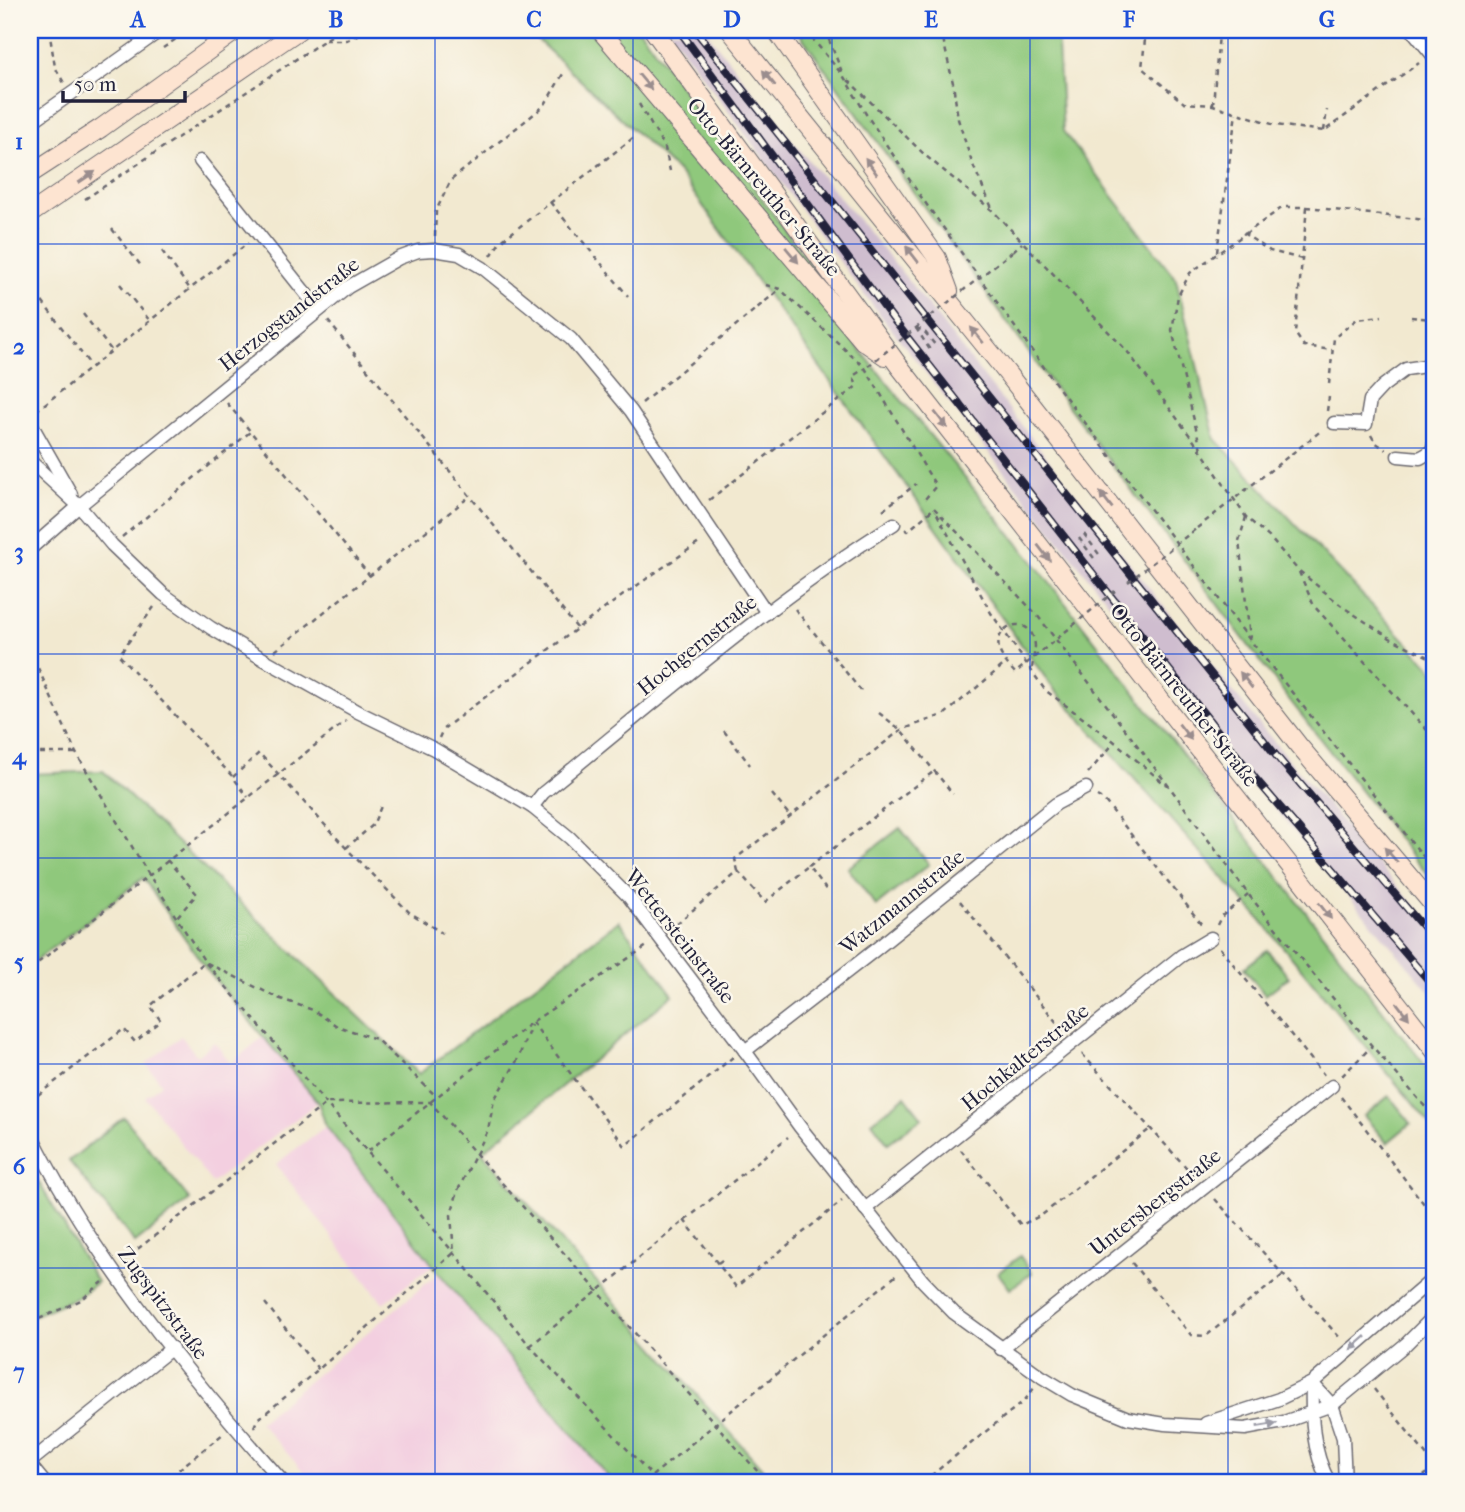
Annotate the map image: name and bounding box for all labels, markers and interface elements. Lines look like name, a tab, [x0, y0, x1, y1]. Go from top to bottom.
text: A	[129, 6, 147, 33]
text: B	[329, 6, 344, 33]
text: C	[526, 6, 542, 33]
text: D	[723, 6, 741, 33]
text: E	[924, 6, 938, 33]
text: F	[1122, 6, 1136, 33]
text: G	[1319, 6, 1335, 33]
scale bar	[63, 60, 186, 104]
one-way arrow	[762, 69, 777, 87]
text: 50 m	[74, 72, 117, 96]
one-way arrow	[637, 73, 652, 90]
street label: Otto-Bärnreuther-Straße	[682, 93, 846, 281]
text: 1	[15, 128, 23, 155]
one-way arrow	[864, 157, 878, 175]
one-way arrow	[77, 170, 97, 183]
one-way arrow	[784, 246, 800, 264]
one-way arrow	[905, 246, 920, 264]
street label: Herzogstandstraße	[214, 252, 364, 376]
one-way arrow	[969, 327, 984, 345]
text: 2	[13, 333, 25, 360]
one-way arrow	[933, 410, 948, 428]
one-way arrow	[1099, 492, 1114, 509]
text: 3	[14, 538, 24, 565]
one-way arrow	[1037, 544, 1051, 562]
street label: Hochgernstraße	[633, 590, 761, 700]
street label: Otto-Bärnreuther-Straße	[1105, 599, 1263, 791]
one-way arrow	[1239, 671, 1254, 689]
one-way arrow	[1177, 723, 1191, 741]
text: 4	[11, 743, 27, 770]
street label: Watzmannstraße	[834, 845, 969, 960]
one-way arrow	[1384, 847, 1399, 864]
street label: Wettersteinstraße	[620, 863, 740, 1008]
one-way arrow	[1318, 901, 1333, 919]
text: 5	[14, 948, 24, 975]
street label: Hochkalterstraße	[957, 998, 1093, 1116]
one-way arrow	[1396, 1002, 1410, 1020]
street label: Untersbergstraße	[1084, 1143, 1226, 1261]
text: 6	[13, 1153, 26, 1180]
street label: Zugspitzstraße	[113, 1242, 213, 1364]
one-way arrow	[1349, 1335, 1367, 1351]
text: 7	[12, 1358, 25, 1385]
one-way arrow	[1256, 1419, 1278, 1430]

